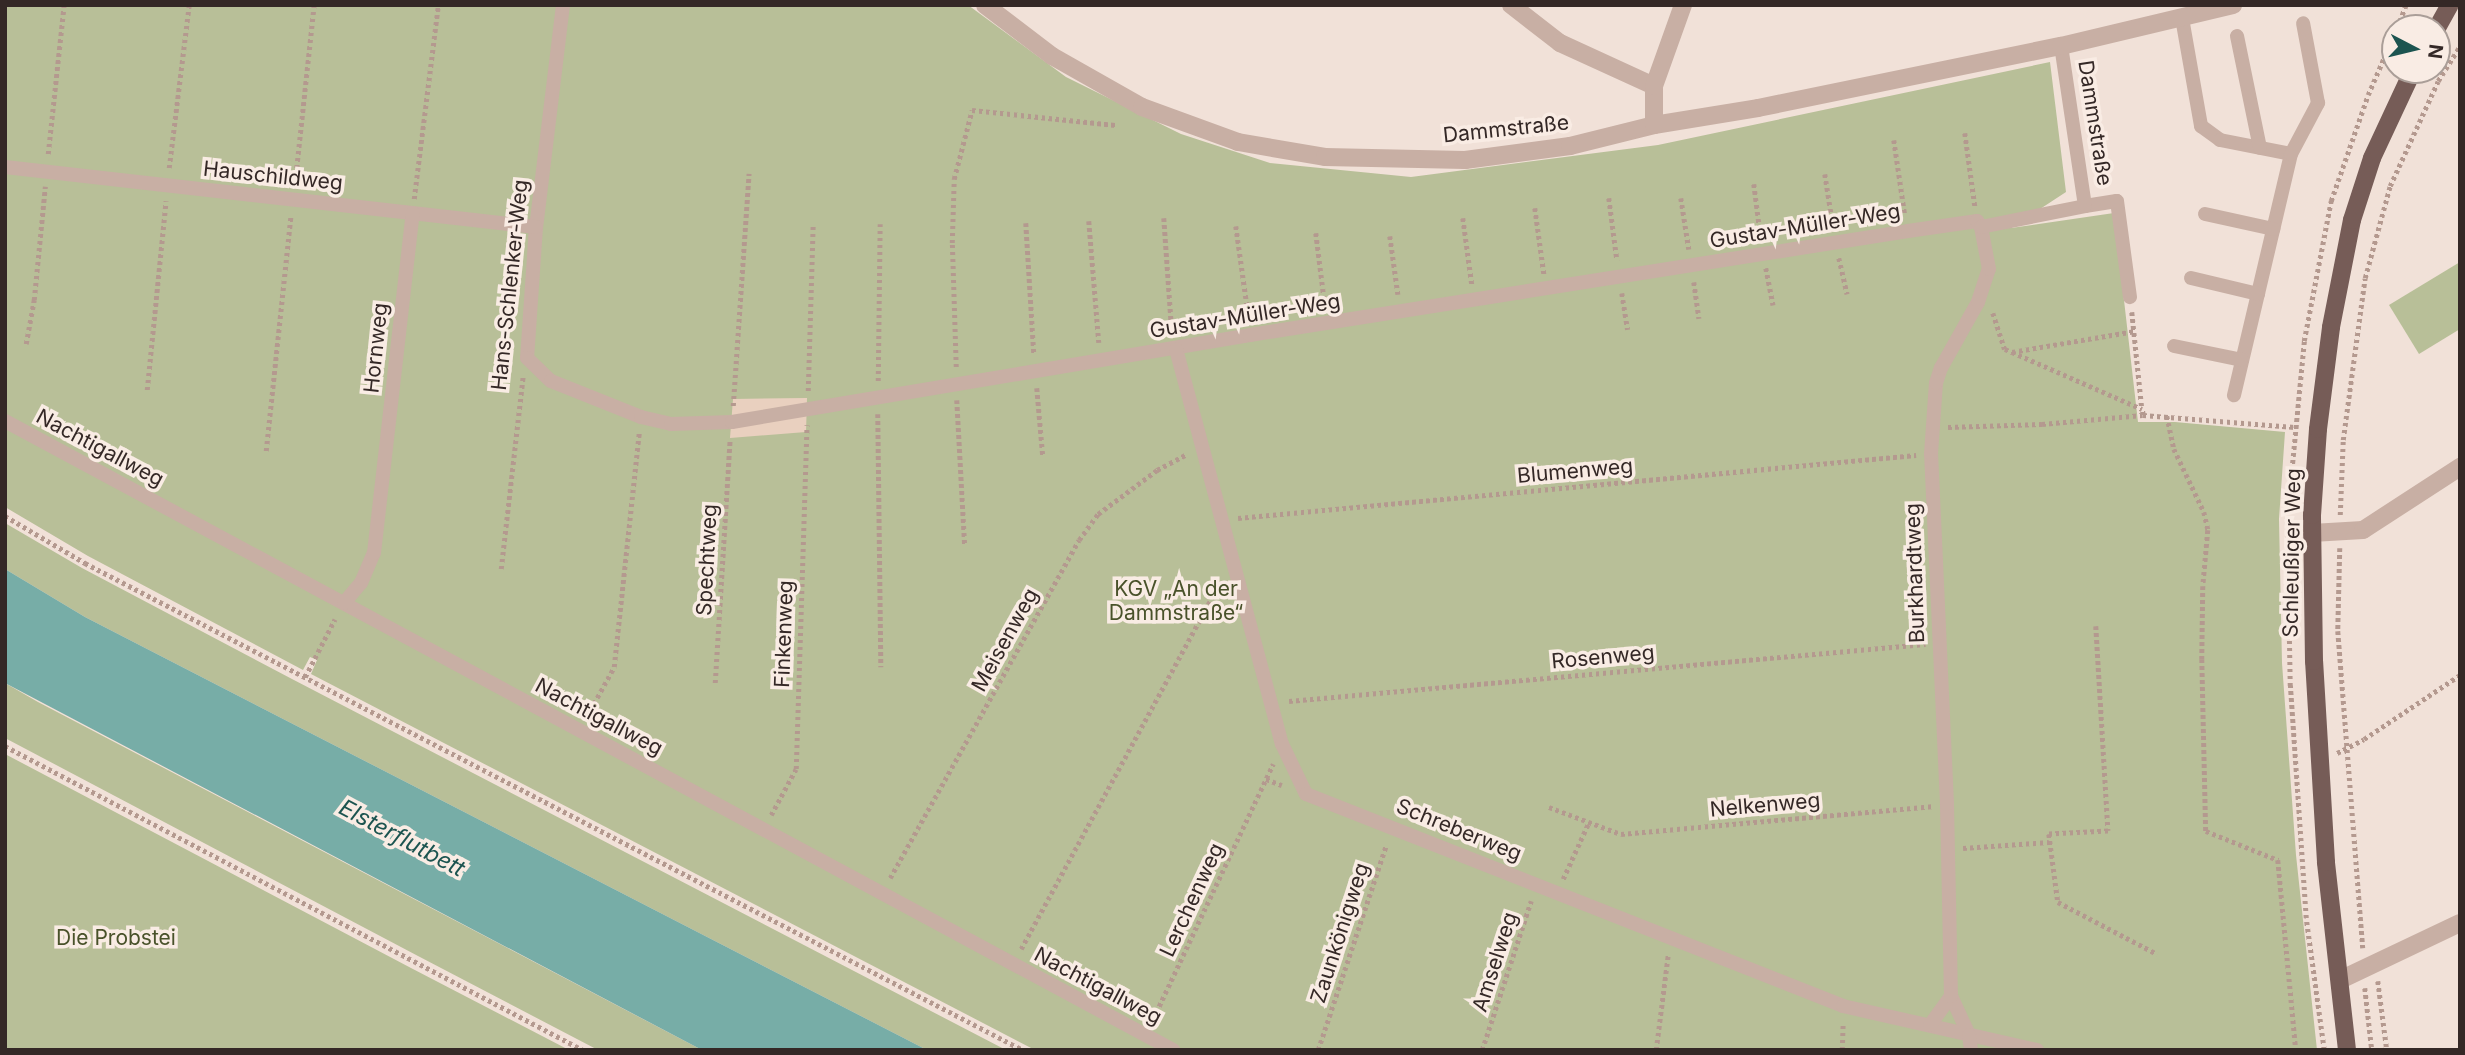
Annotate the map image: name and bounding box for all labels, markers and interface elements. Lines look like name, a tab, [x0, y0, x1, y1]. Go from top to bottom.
north arrow	[2381, 14, 2451, 84]
text: N	[2423, 43, 2448, 60]
street label: Dammstraße	[2073, 59, 2117, 187]
street label: Dammstraße	[1442, 110, 1570, 148]
street label: Hauschildweg	[202, 156, 344, 196]
street label: Hans-Schlenker-Weg	[486, 178, 534, 392]
street label: Gustav-Müller-Weg	[1708, 199, 1902, 253]
street label: Gustav-Müller-Weg	[1148, 289, 1342, 343]
street label: Hornweg	[359, 302, 393, 394]
street label: Nachtigallweg	[32, 404, 168, 492]
street label: Blumenweg	[1516, 453, 1634, 489]
street label: Schleußiger Weg	[2278, 468, 2306, 638]
street label: Spechtweg	[691, 503, 723, 617]
street label: Burkhardtweg	[1900, 503, 1930, 643]
park label: KGV „An der Dammstraße“	[1109, 576, 1243, 626]
street label: Finkenweg	[770, 580, 798, 688]
street label: Meisenweg	[966, 584, 1044, 696]
street label: Rosenweg	[1550, 640, 1656, 674]
street label: Nachtigallweg	[531, 673, 667, 761]
street label: Nelkenweg	[1709, 788, 1821, 822]
water label: Elsterflutbett	[334, 793, 470, 883]
street label: Schreberweg	[1393, 793, 1525, 867]
street label: Lerchenweg	[1155, 839, 1229, 961]
street label: Zaunkönigweg	[1305, 860, 1375, 1006]
street label: Amselweg	[1467, 909, 1523, 1015]
park label: Die Probstei	[56, 925, 176, 951]
street label: Nachtigallweg	[1030, 942, 1166, 1030]

